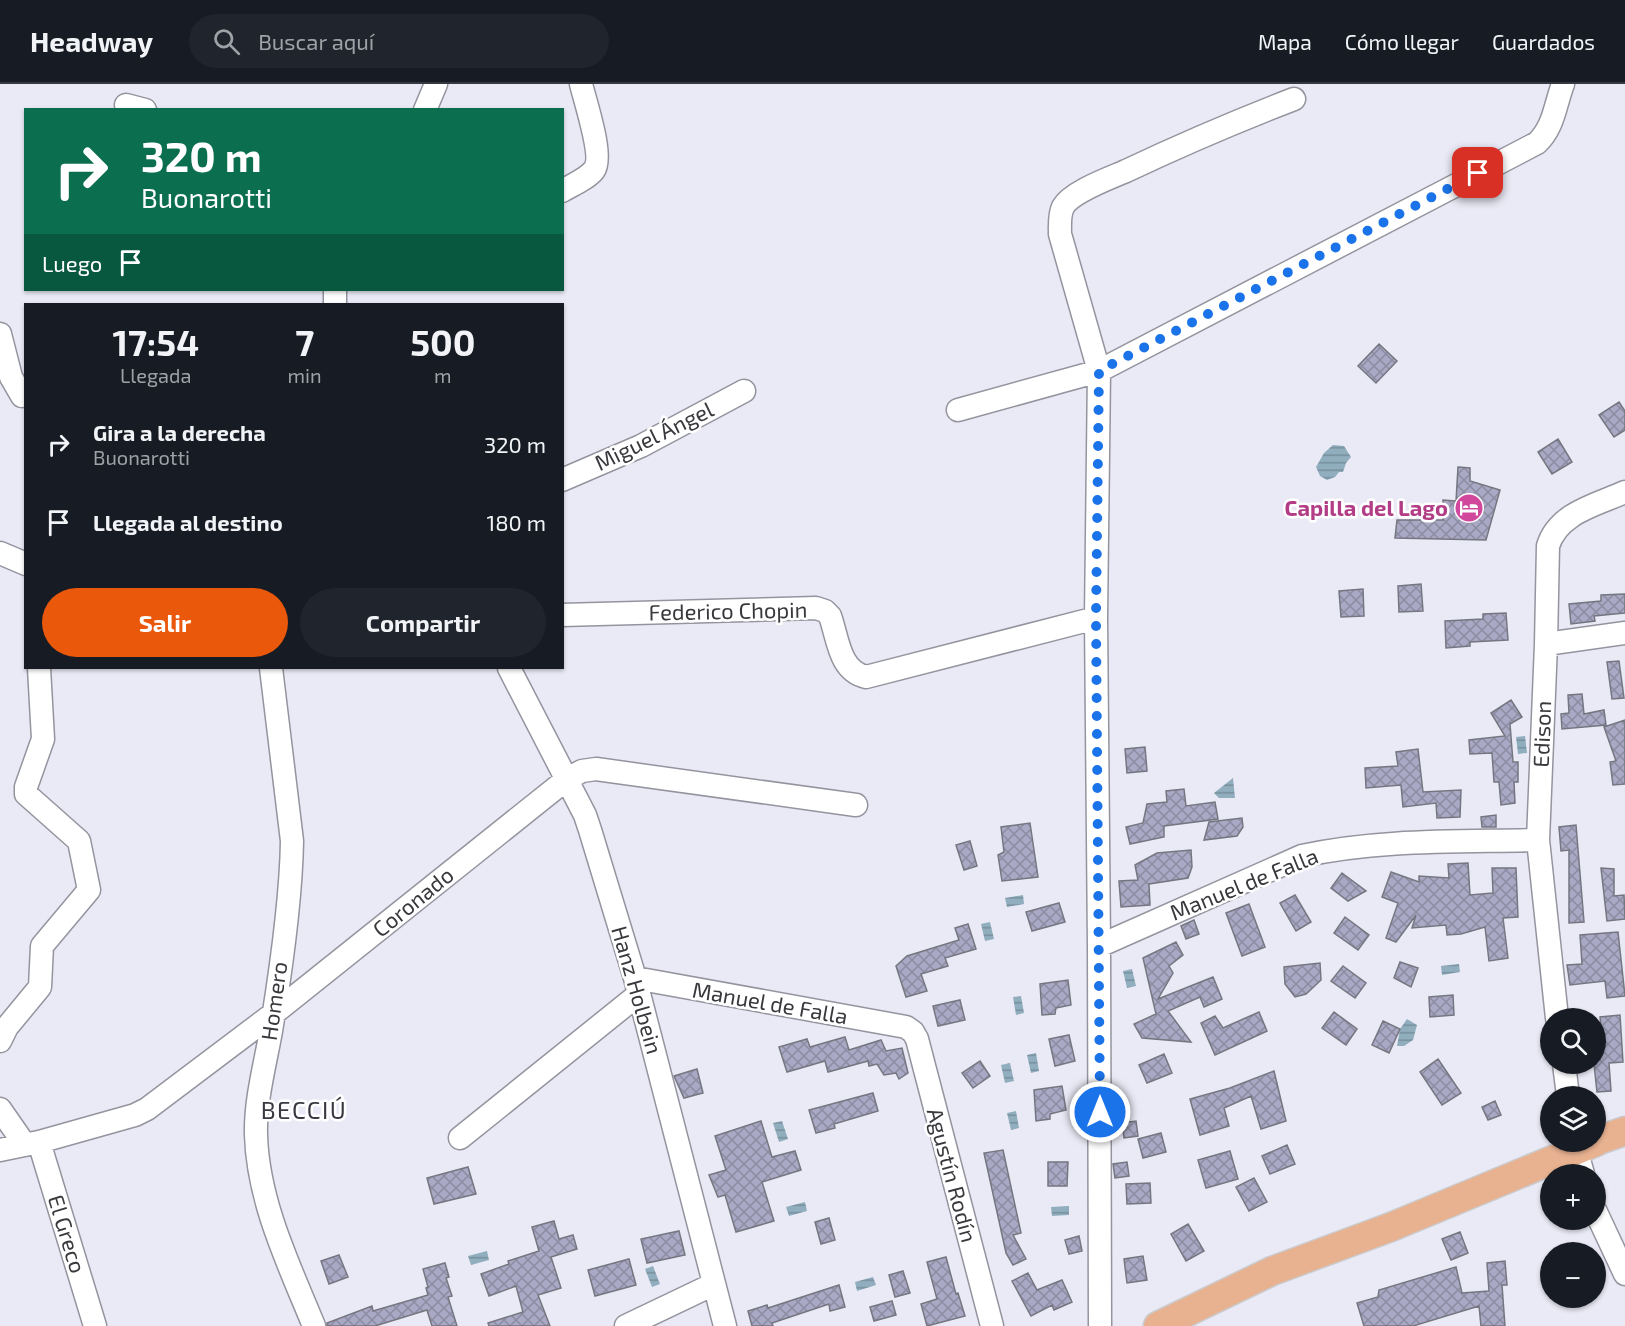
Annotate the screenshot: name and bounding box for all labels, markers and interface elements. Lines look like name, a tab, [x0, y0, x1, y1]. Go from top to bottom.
search box	[189, 14, 609, 68]
text: Headway	[30, 24, 153, 58]
icon: search	[210, 25, 243, 58]
text: Buscar aquí	[258, 28, 374, 54]
text: Mapa	[1258, 29, 1312, 54]
text: Cómo llegar	[1345, 29, 1459, 54]
text: Guardados	[1492, 29, 1595, 54]
text: 320 m	[141, 130, 262, 180]
icon: right	[42, 132, 120, 210]
pin	[1452, 147, 1503, 198]
icon: arrive	[1461, 156, 1494, 189]
text: Buonarotti	[141, 181, 272, 213]
icon: arrive	[114, 246, 147, 279]
text: Luego	[42, 250, 102, 276]
text: 17:54	[112, 320, 199, 363]
text: 7	[295, 320, 314, 363]
text: 500	[410, 320, 476, 363]
text: Llegada	[120, 363, 192, 387]
text: min	[288, 363, 322, 387]
text: m	[434, 363, 452, 387]
street label: Miguel Ángel	[590, 395, 718, 475]
text: Gira a la derecha	[93, 419, 266, 445]
icon: right	[42, 428, 75, 461]
text: 320 m	[484, 431, 546, 457]
text: Buonarotti	[93, 445, 190, 469]
hotel icon: Capilla del Lago	[1453, 492, 1485, 524]
place label: Capilla del Lago	[1285, 494, 1448, 520]
icon: arrive	[42, 506, 75, 539]
text: Llegada al destino	[93, 509, 283, 535]
text: 180 m	[486, 509, 546, 535]
button: Salir	[42, 588, 288, 657]
button: Compartir	[300, 588, 546, 657]
street label: Federico Chopin	[648, 596, 808, 624]
street label: Edison	[1527, 700, 1555, 768]
street label: Manuel de Falla	[1166, 842, 1321, 925]
street label: Coronado	[367, 861, 458, 942]
street label: Hanz Holbein	[607, 923, 669, 1057]
street label: Homero	[255, 960, 291, 1042]
street label: Manuel de Falla	[690, 976, 850, 1028]
map controls	[1540, 1008, 1606, 1308]
button: search	[1540, 1008, 1606, 1074]
position arrow	[1068, 1080, 1132, 1144]
button: layers	[1540, 1086, 1606, 1152]
district label: BECCIÚ	[261, 1095, 347, 1124]
street label: Agustín Rodín	[923, 1105, 983, 1245]
button: +	[1540, 1164, 1606, 1230]
street label: El Greco	[44, 1191, 92, 1276]
button: −	[1540, 1242, 1606, 1308]

